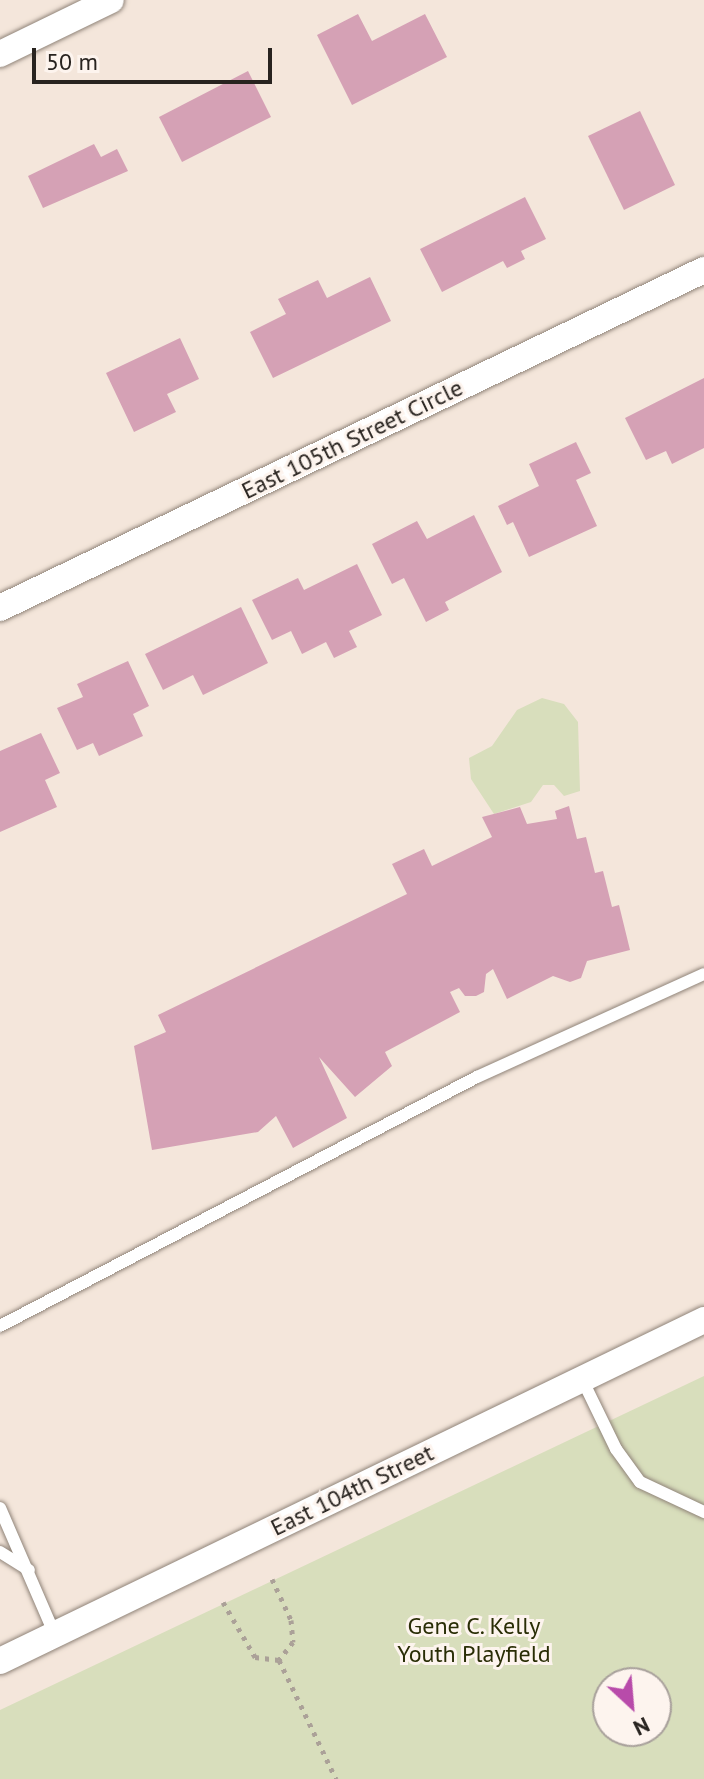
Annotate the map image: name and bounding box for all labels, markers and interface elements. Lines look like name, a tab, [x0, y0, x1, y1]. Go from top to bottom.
scale bar	[36, 32, 276, 82]
text: 50 m	[46, 46, 98, 77]
street label: East 105th Street Circle	[237, 373, 467, 505]
street label: East 104th Street	[266, 1438, 438, 1542]
park label: Gene C. Kelly Youth Playfield	[397, 1612, 551, 1668]
north arrow	[592, 1667, 672, 1747]
text: N	[629, 1711, 654, 1743]

